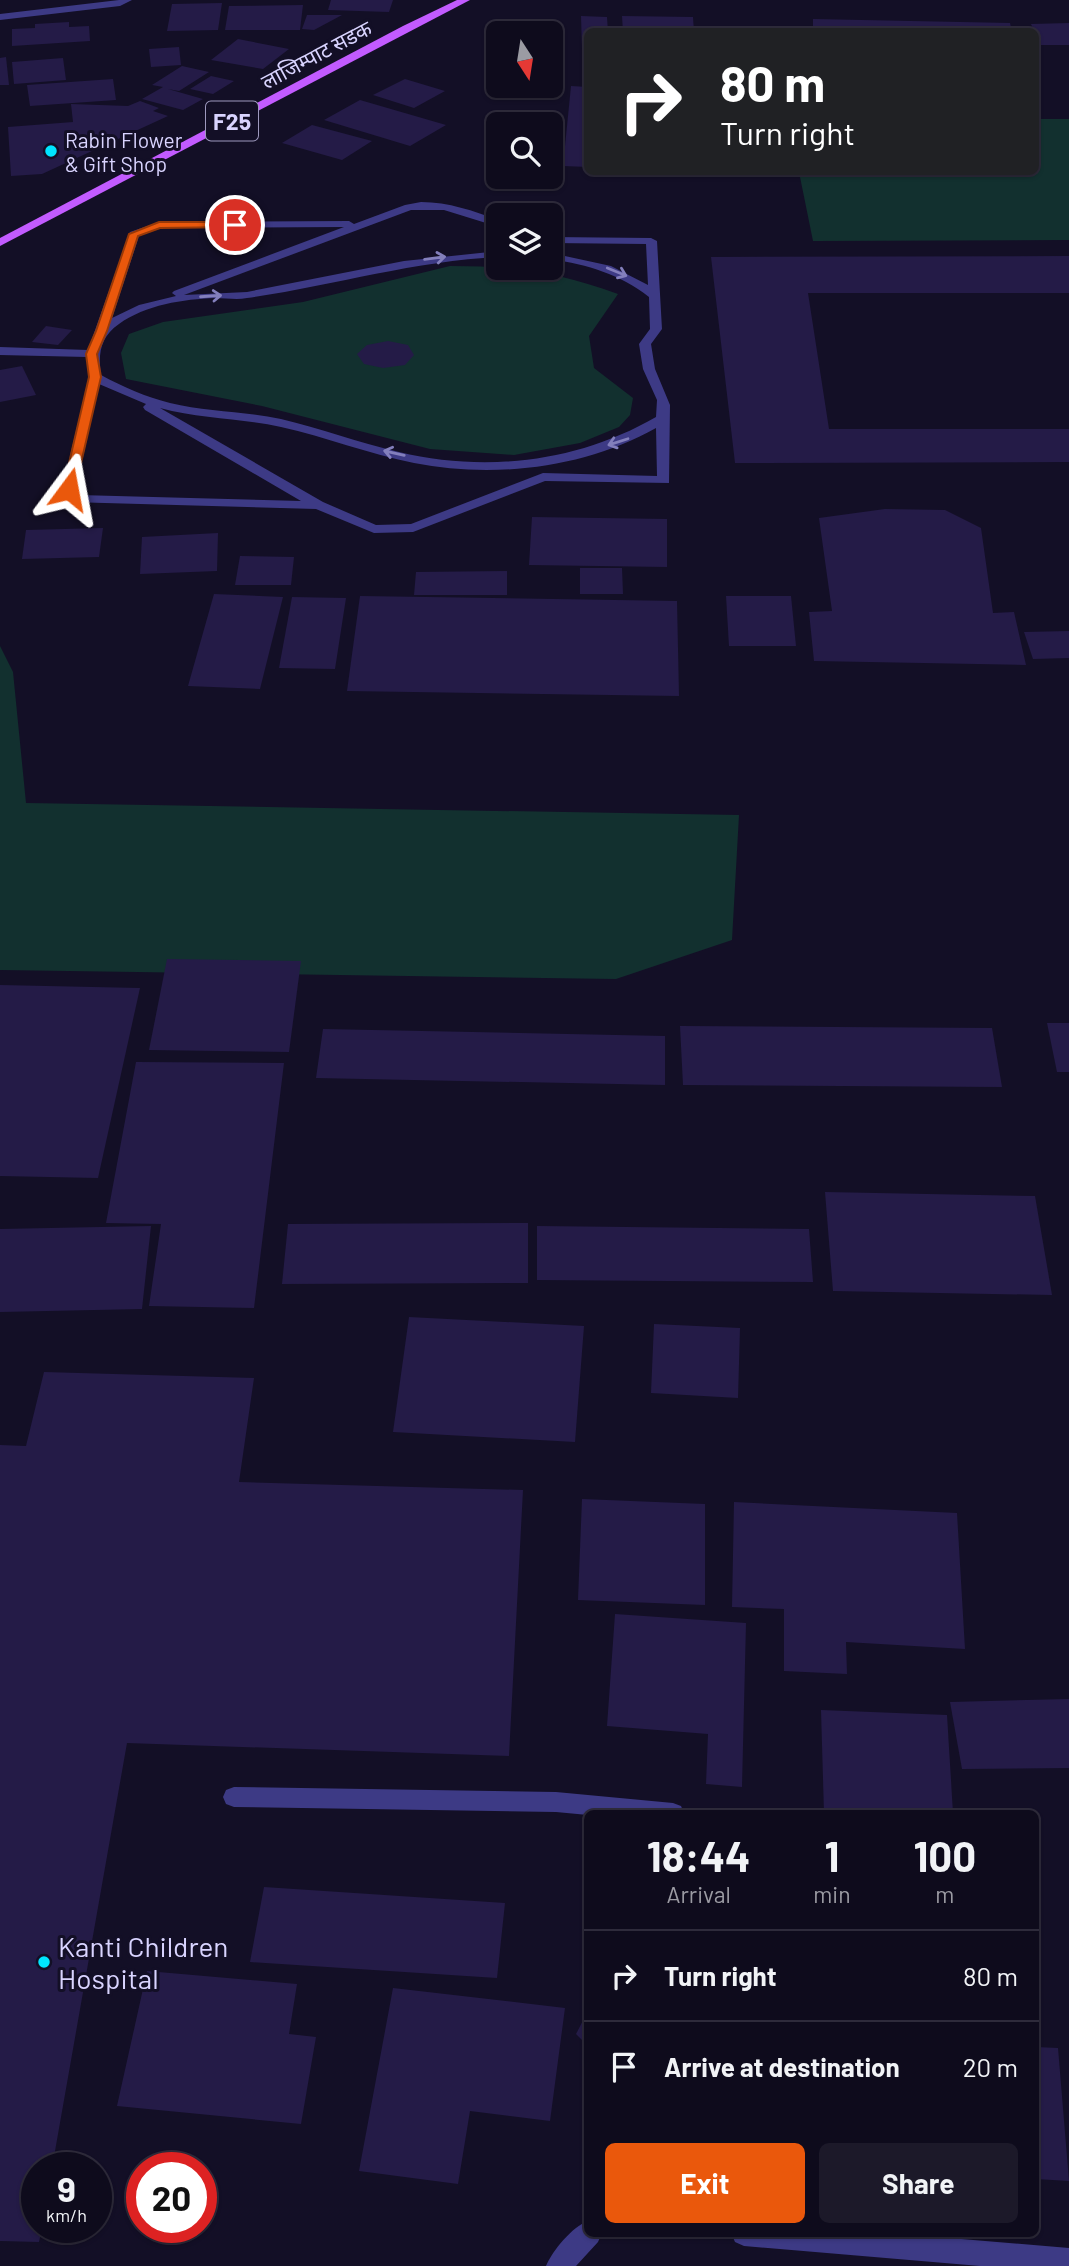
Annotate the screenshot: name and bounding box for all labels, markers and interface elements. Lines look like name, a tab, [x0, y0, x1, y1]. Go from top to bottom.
street label: लाजिम्पाट सडक	[257, 14, 376, 93]
north arrow	[486, 21, 564, 98]
map controls	[486, 21, 563, 280]
text: 80 m	[720, 53, 825, 112]
icon: right	[605, 56, 696, 147]
road number: F25	[206, 102, 258, 140]
button: search	[486, 112, 563, 189]
text: Turn right	[720, 113, 855, 151]
place label: Rabin Flower & Gift Shop	[65, 127, 183, 176]
marker: Rabin Flower & Gift Shop	[43, 143, 59, 159]
pin	[205, 195, 265, 255]
button: layers	[486, 203, 563, 280]
icon: arrive	[216, 206, 254, 244]
one-way arrow	[423, 252, 445, 265]
one-way arrow	[606, 266, 628, 279]
one-way arrow	[199, 289, 222, 302]
one-way arrow	[607, 437, 629, 449]
one-way arrow	[383, 446, 406, 460]
position arrow	[32, 452, 106, 526]
text: 18:44	[647, 1830, 751, 1880]
text: 1	[825, 1830, 839, 1880]
text: 100	[913, 1830, 976, 1880]
text: Arrival	[667, 1880, 731, 1908]
text: min	[813, 1880, 851, 1908]
text: m	[935, 1880, 954, 1908]
place label: Kanti Children Hospital	[58, 1929, 228, 1995]
marker: Kanti Children Hospital	[36, 1954, 52, 1970]
icon: right	[605, 1957, 643, 1995]
text: Turn right	[664, 1960, 777, 1991]
text: 80 m	[963, 1960, 1018, 1991]
icon: arrive	[605, 2048, 643, 2086]
text: Arrive at destination	[664, 2051, 900, 2082]
text: 20 m	[963, 2051, 1018, 2082]
button: Exit	[605, 2143, 805, 2223]
button: Share	[819, 2143, 1018, 2223]
speed limit sign: 20	[126, 2152, 217, 2243]
text: 9	[57, 2167, 76, 2209]
text: km/h	[46, 2204, 87, 2226]

